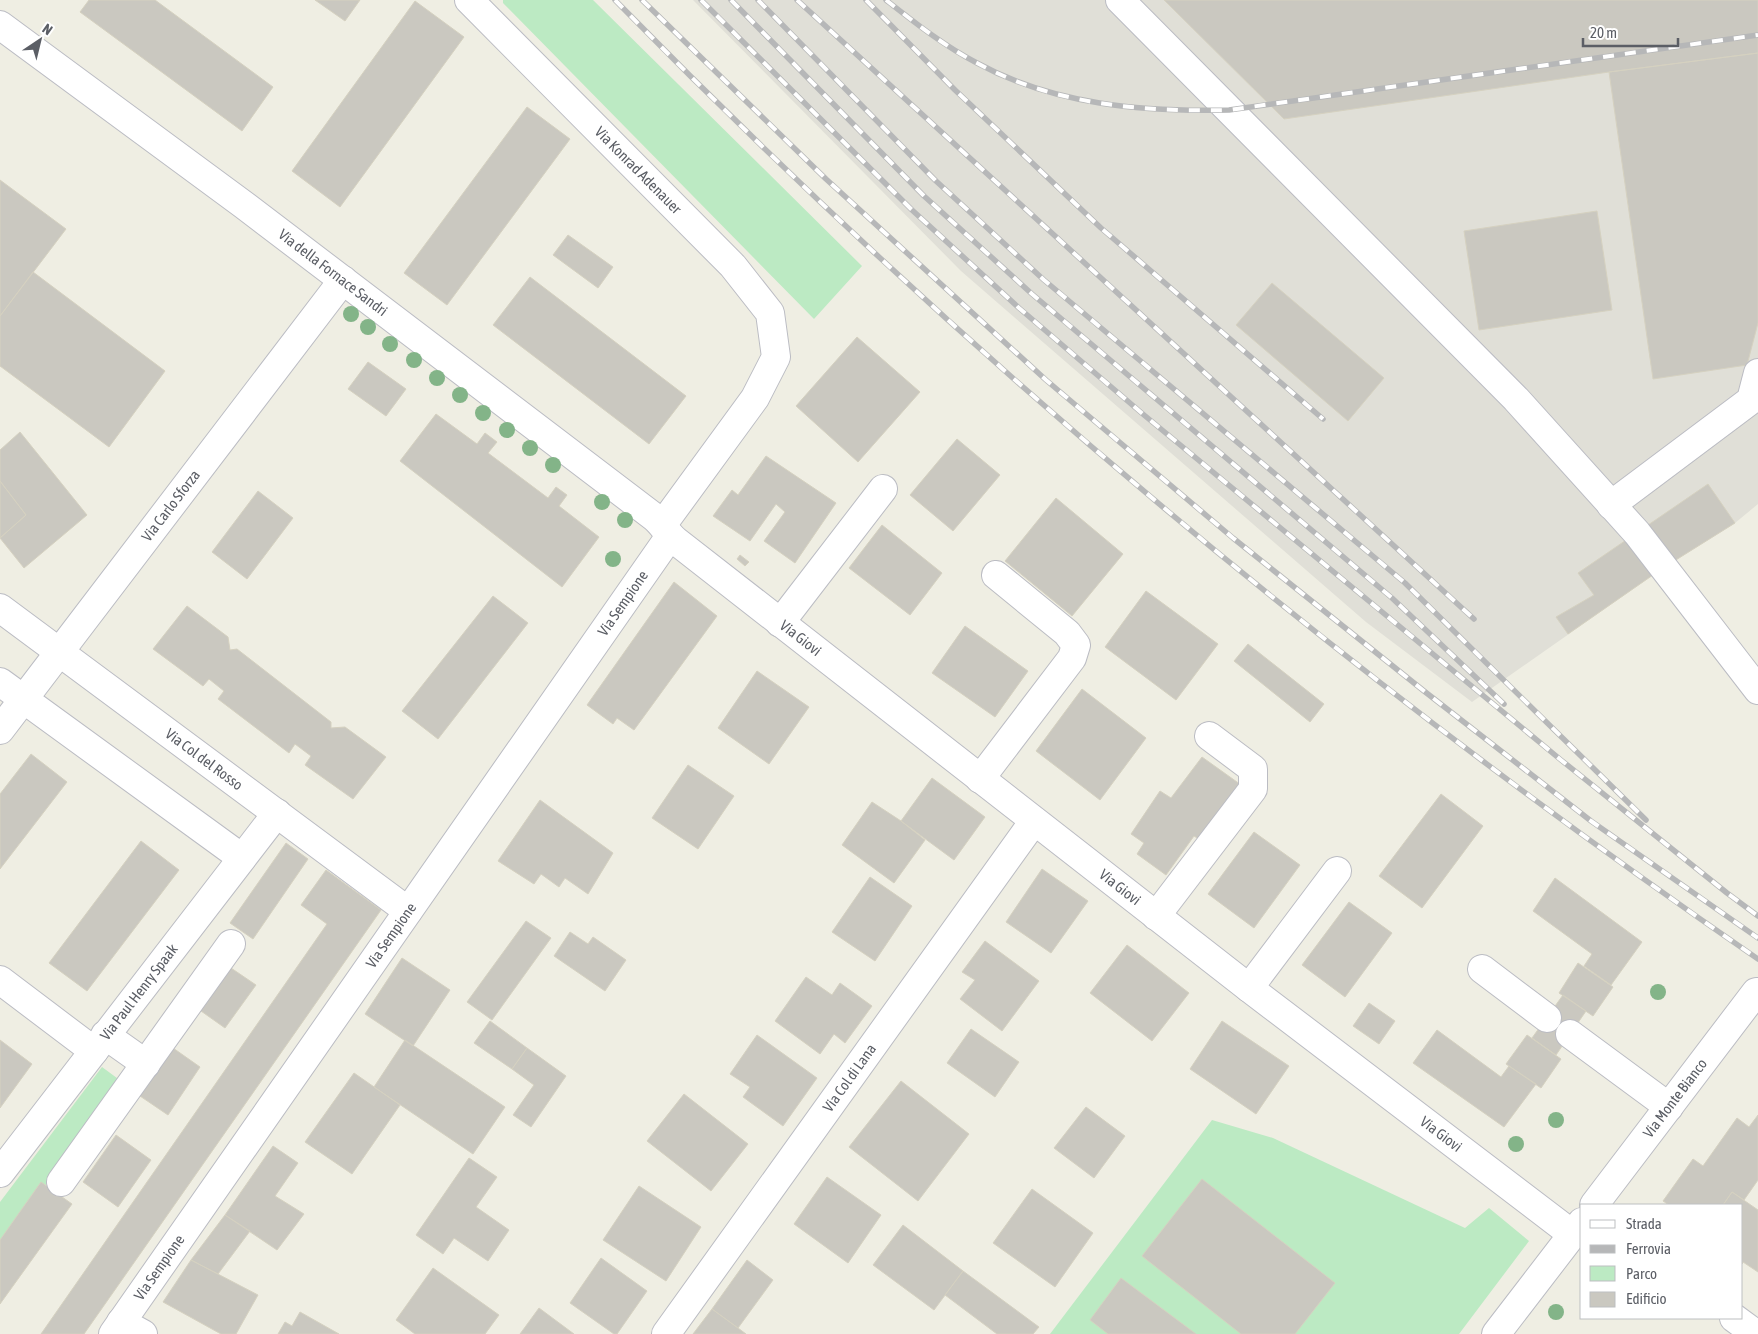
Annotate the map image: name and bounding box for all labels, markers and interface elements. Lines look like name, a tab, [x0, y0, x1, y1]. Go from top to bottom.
north arrow	[15, 15, 65, 65]
scale bar	[1583, 15, 1678, 47]
text: N	[39, 20, 55, 38]
text: 20 m	[1590, 24, 1617, 41]
street label: Via Konrad Adenauer	[592, 123, 686, 217]
street label: Via della Fornace Sandri	[275, 225, 391, 319]
street label: Via Carlo Sforza	[138, 466, 203, 545]
street label: Via Sempione	[594, 567, 651, 639]
street label: Via Giovi	[777, 616, 825, 659]
street label: Via Col del Rosso	[162, 725, 246, 793]
street label: Via Giovi	[1096, 865, 1144, 908]
street label: Via Sempione	[362, 899, 419, 971]
street label: Via Paul Henry Spaak	[96, 940, 181, 1043]
street label: Via Col di Lana	[819, 1041, 879, 1115]
street label: Via Monte Bianco	[1639, 1055, 1710, 1141]
street label: Via Giovi	[1417, 1113, 1465, 1155]
legend	[1580, 1204, 1743, 1319]
text: Strada	[1626, 1215, 1662, 1232]
street label: Via Sempione	[130, 1231, 188, 1303]
text: Ferrovia	[1626, 1240, 1671, 1257]
text: Parco	[1626, 1265, 1657, 1282]
text: Edificio	[1626, 1290, 1667, 1307]

